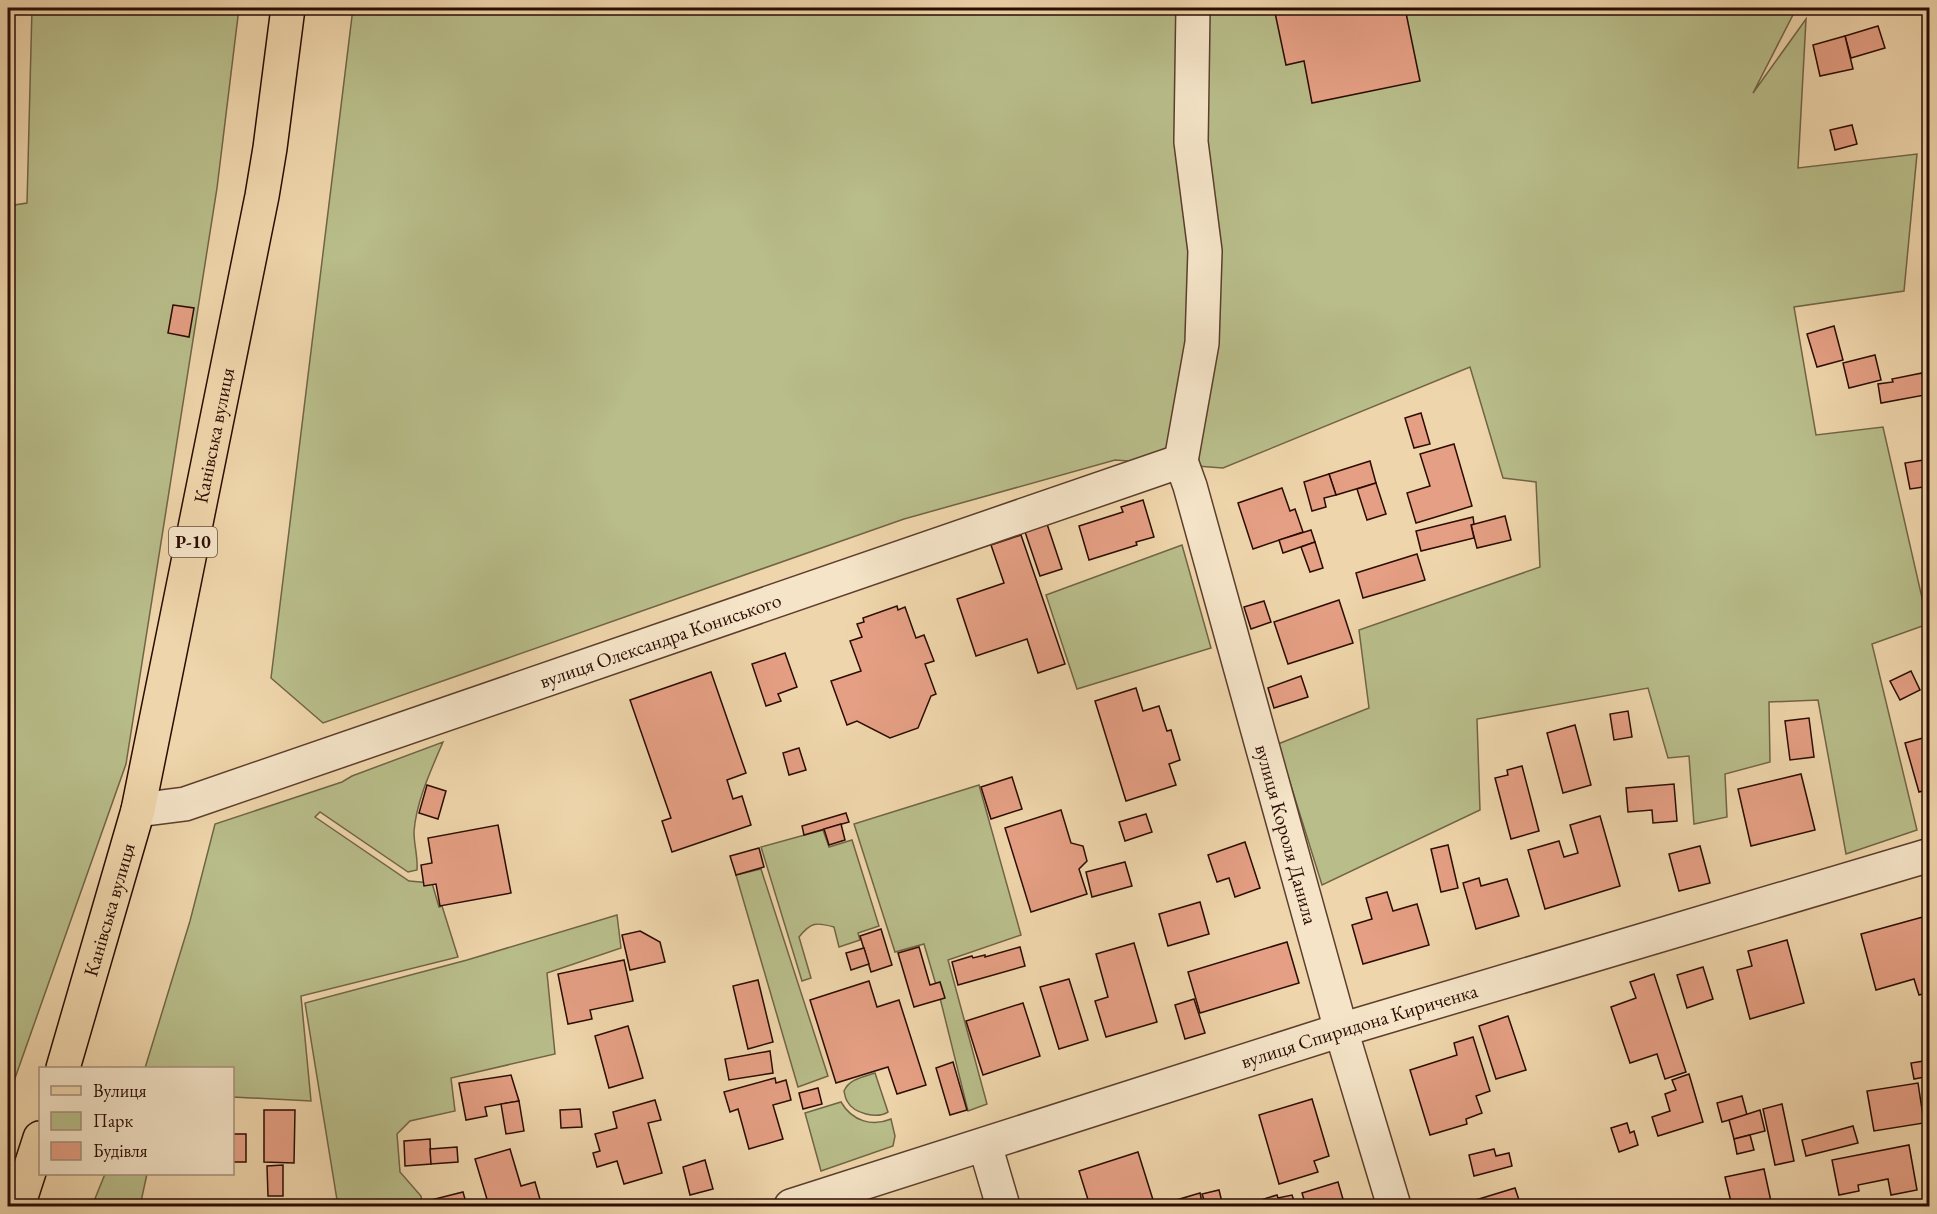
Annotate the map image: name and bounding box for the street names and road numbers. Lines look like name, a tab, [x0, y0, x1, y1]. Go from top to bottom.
street label: Канівська вулиця	[187, 365, 240, 505]
road number: Р-10	[169, 527, 217, 557]
street label: вулиця Олександра Кониського	[536, 587, 785, 694]
street label: вулиця Короля Данила	[1249, 741, 1324, 927]
street label: Канівська вулиця	[77, 840, 141, 979]
street label: вулиця Спиридона Кириченка	[1237, 977, 1481, 1074]

